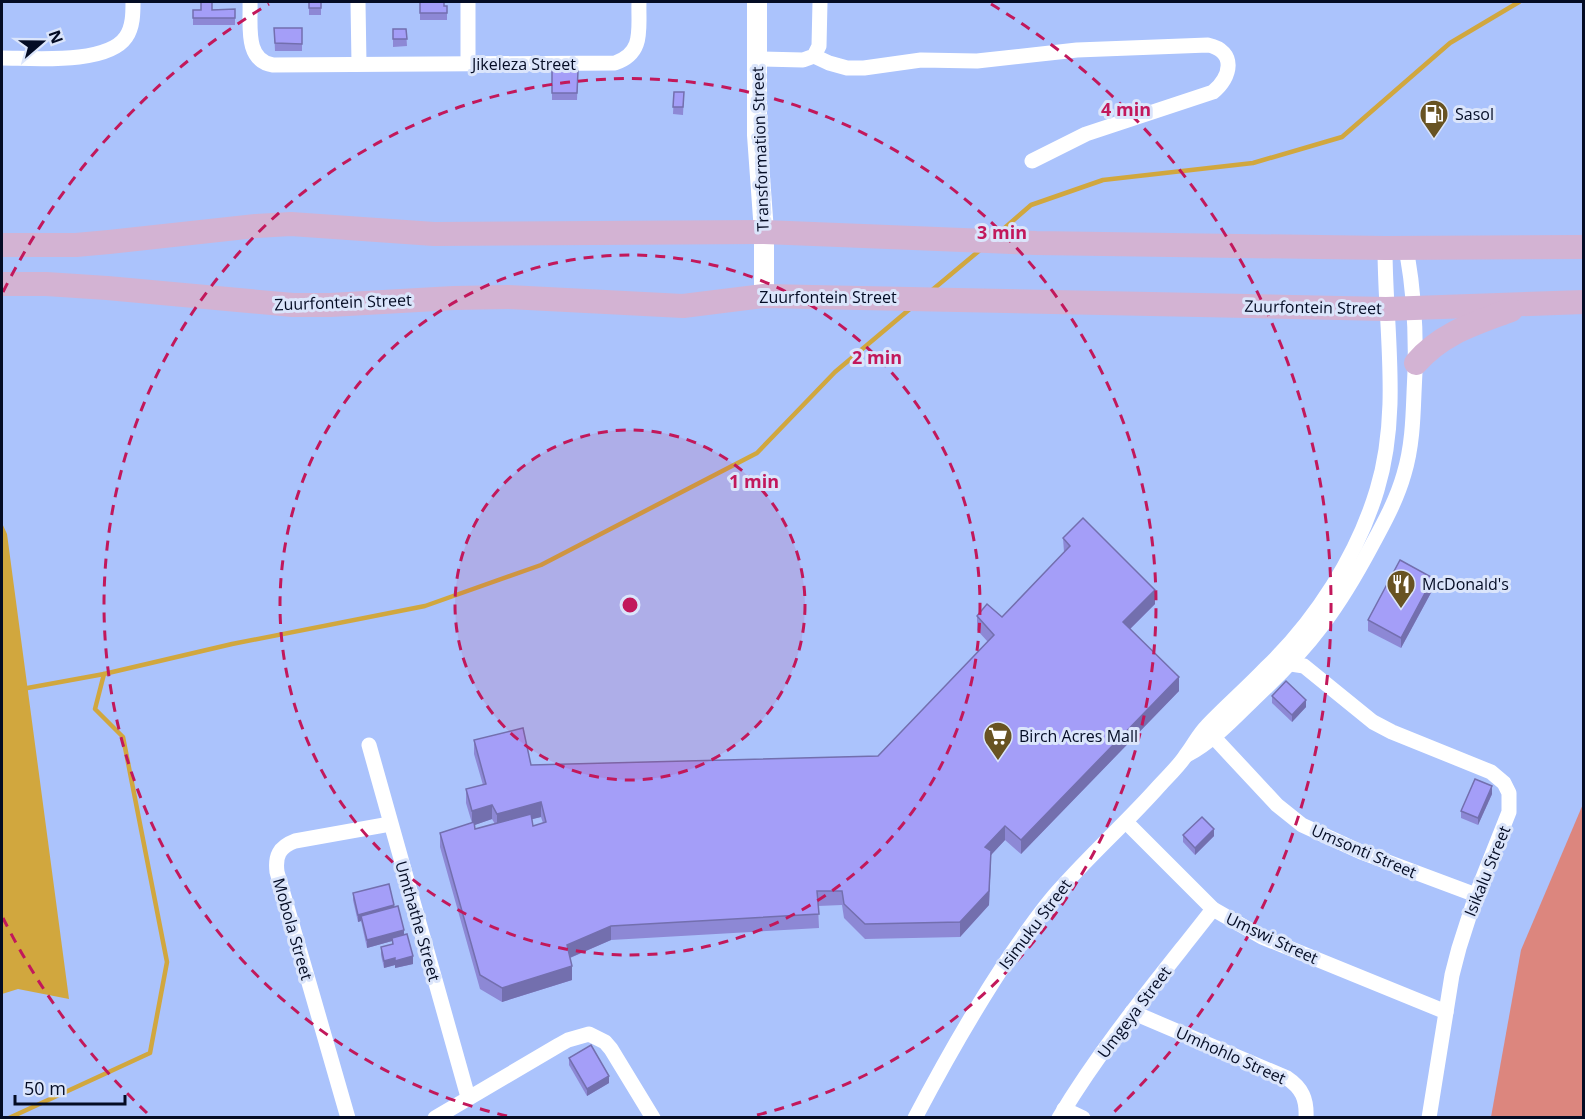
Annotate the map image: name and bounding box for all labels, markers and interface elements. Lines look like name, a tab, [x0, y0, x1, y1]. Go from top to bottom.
north arrow	[12, 12, 72, 72]
text: N	[44, 27, 69, 47]
street label: Jikeleza Street	[470, 53, 576, 75]
street label: Transformation Street	[746, 66, 774, 232]
text: 4 min	[1101, 97, 1151, 121]
fuel station icon: Sasol	[1418, 98, 1450, 140]
place label: Sasol	[1455, 103, 1494, 125]
text: 3 min	[977, 220, 1027, 244]
street label: Zuurfontein Street	[759, 286, 897, 308]
street label: Zuurfontein Street	[274, 289, 412, 315]
street label: Zuurfontein Street	[1244, 295, 1382, 319]
text: 2 min	[852, 345, 902, 369]
text: 1 min	[729, 469, 779, 493]
restaurant icon: McDonald's	[1385, 568, 1417, 610]
place label: McDonald's	[1422, 573, 1509, 595]
centre of rings	[620, 595, 640, 615]
supermarket icon: Birch Acres Mall	[982, 720, 1014, 762]
place label: Birch Acres Mall	[1019, 725, 1138, 747]
street label: Umsonti Street	[1308, 819, 1420, 883]
street label: Isikalu Street	[1459, 822, 1515, 920]
street label: Umthathe Street	[390, 858, 446, 984]
street label: Isimuku Street	[994, 874, 1076, 974]
street label: Mobola Street	[268, 875, 318, 983]
street label: Umswi Street	[1222, 907, 1322, 969]
street label: Umgeya Street	[1092, 961, 1176, 1063]
street label: Umhohlo Street	[1173, 1021, 1290, 1089]
scale bar	[15, 1068, 124, 1106]
text: 50 m	[24, 1076, 66, 1100]

